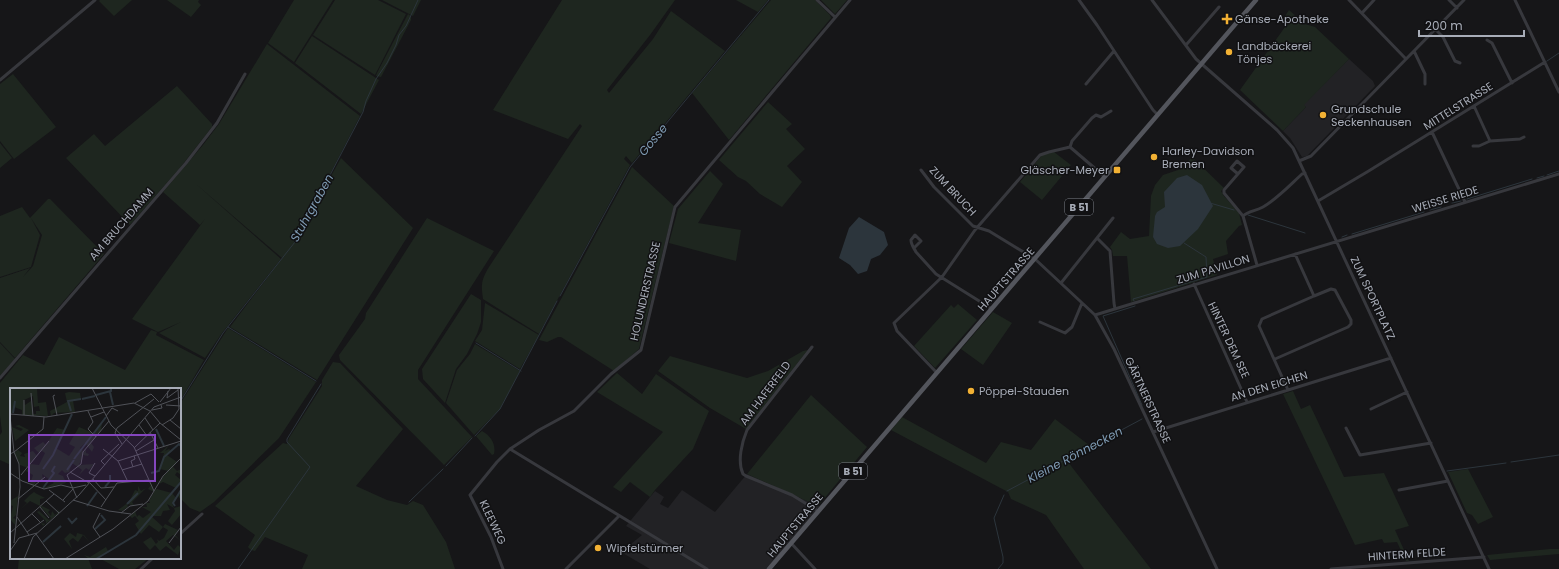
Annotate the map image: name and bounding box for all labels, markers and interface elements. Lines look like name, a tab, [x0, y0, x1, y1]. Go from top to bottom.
place label: Gänse-Apotheke	[1235, 11, 1329, 27]
scale bar	[1419, 12, 1524, 38]
marker: Gänse-Apotheke	[1222, 14, 1232, 24]
text: 200 m	[1425, 17, 1463, 34]
place label: Landbäckerei Tönjes	[1237, 38, 1312, 67]
marker: Landbäckerei Tönjes	[1224, 47, 1234, 57]
street label: MITTELSTRASSE	[1420, 78, 1496, 134]
place label: Grundschule Seckenhausen	[1331, 101, 1412, 130]
marker: Grundschule Seckenhausen	[1318, 110, 1328, 120]
water label: Gosse	[634, 120, 671, 159]
place label: Harley-Davidson Bremen	[1162, 143, 1254, 172]
marker: Harley-Davidson Bremen	[1149, 152, 1159, 162]
place label: Gläscher-Meyer	[1020, 162, 1109, 178]
street label: ZUM BRUCH	[926, 163, 980, 219]
marker: Gläscher-Meyer	[1112, 165, 1122, 175]
water label: Stuhrgraben	[286, 171, 337, 245]
street label: WEISSE RIEDE	[1410, 181, 1480, 217]
street label: AM BRUCHDAMM	[85, 184, 157, 264]
road number: B 51	[1065, 199, 1093, 215]
street label: HOLUNDERSTRASSE	[626, 240, 664, 342]
street label: HAUPTSTRASSE	[974, 244, 1038, 314]
street label: ZUM PAVILLON	[1175, 250, 1251, 288]
street label: ZUM SPORTPLATZ	[1347, 254, 1399, 342]
street label: HINTER DEM SEE	[1204, 299, 1254, 381]
street label: GÄRTNERSTRASSE	[1121, 354, 1175, 446]
street label: AM HAFERFELD	[736, 357, 795, 428]
street label: AN DEN EICHEN	[1228, 367, 1310, 405]
place label: Pöppel-Stauden	[979, 383, 1069, 399]
marker: Pöppel-Stauden	[966, 386, 976, 396]
inset map	[10, 388, 181, 559]
water label: Kleine Rönnecken	[1024, 422, 1125, 487]
road number: B 51	[839, 463, 867, 479]
street label: HAUPTSTRASSE	[763, 489, 827, 561]
street label: KLEEWEG	[476, 497, 510, 547]
place label: Wipfelstürmer	[606, 540, 683, 556]
marker: Wipfelstürmer	[593, 543, 603, 553]
street label: HINTERM FELDE	[1367, 543, 1447, 565]

